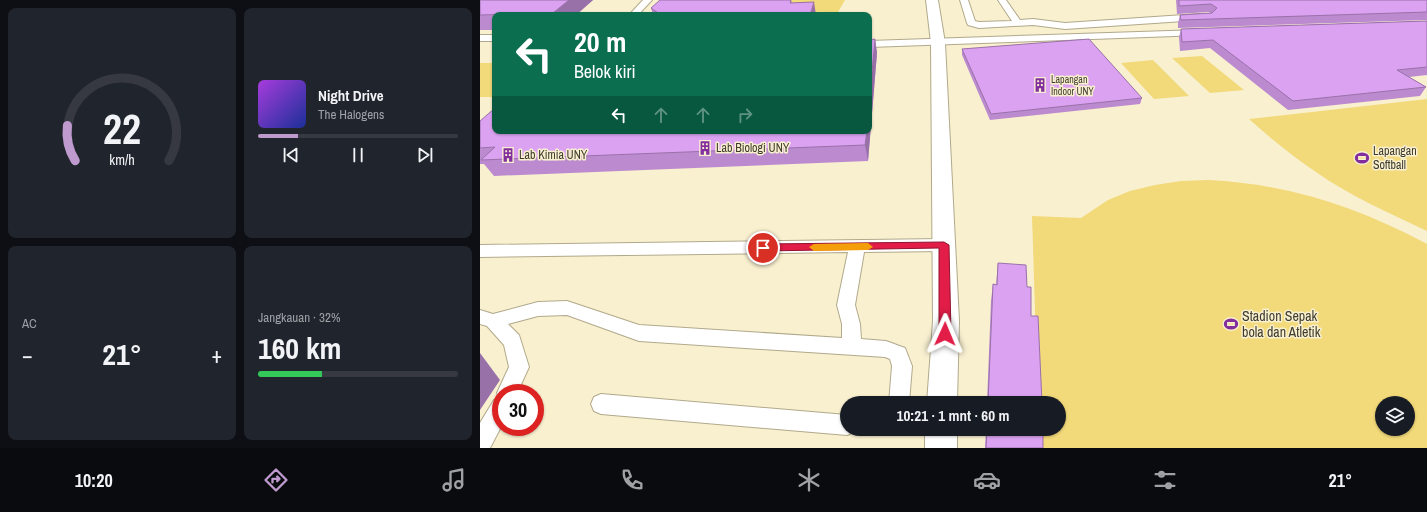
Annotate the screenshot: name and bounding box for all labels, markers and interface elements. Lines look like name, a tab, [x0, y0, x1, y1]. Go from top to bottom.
text: 20 m	[574, 23, 626, 61]
icon: left	[508, 28, 560, 80]
text: Belok kiri	[574, 59, 636, 84]
place label: Lapangan Indoor UNY	[1051, 73, 1094, 98]
building icon: Lapangan Indoor UNY	[1032, 77, 1048, 93]
text: Night Drive	[318, 85, 384, 106]
text: 22	[103, 101, 141, 157]
icon: left	[608, 104, 630, 126]
icon: ahead	[650, 104, 672, 126]
icon: ahead	[692, 104, 714, 126]
icon: right	[734, 104, 756, 126]
text: The Halogens	[318, 106, 384, 123]
building icon: Lab Biologi UNY	[697, 140, 713, 156]
place label: Lab Biologi UNY	[716, 140, 790, 156]
place label: Lapangan Softball	[1373, 143, 1417, 173]
icon: previous	[280, 144, 302, 166]
icon: pause	[347, 144, 369, 166]
icon: next	[414, 144, 436, 166]
building icon: Lab Kimia UNY	[500, 147, 516, 163]
place label: Lab Kimia UNY	[519, 147, 588, 163]
text: km/h	[109, 150, 135, 169]
sports icon: Lapangan Softball	[1354, 150, 1370, 166]
pin	[746, 231, 780, 265]
icon: arrive	[752, 237, 774, 259]
place label: Stadion Sepak bola dan Atletik	[1242, 307, 1321, 341]
text: Jangkauan · 32%	[258, 309, 340, 326]
position arrow	[924, 313, 966, 355]
text: AC	[22, 315, 37, 332]
sports icon: Stadion Sepak bola dan Atletik	[1223, 316, 1239, 332]
text: 160 km	[258, 328, 341, 368]
text: 21°	[102, 334, 142, 374]
text: −	[22, 340, 33, 370]
text: +	[211, 340, 222, 370]
speed limit sign: 30	[492, 384, 544, 436]
map controls	[1375, 396, 1415, 436]
button: layers	[1375, 396, 1415, 436]
text: 10:21 · 1 mnt · 60 m	[897, 405, 1009, 426]
icon: directions	[262, 466, 290, 494]
icon: music	[440, 466, 468, 494]
icon: phone	[618, 466, 646, 494]
icon: climate	[795, 466, 823, 494]
icon: car	[973, 466, 1001, 494]
icon: filters	[1151, 466, 1179, 494]
text: 10:20	[75, 468, 113, 493]
text: 21°	[1329, 468, 1352, 493]

